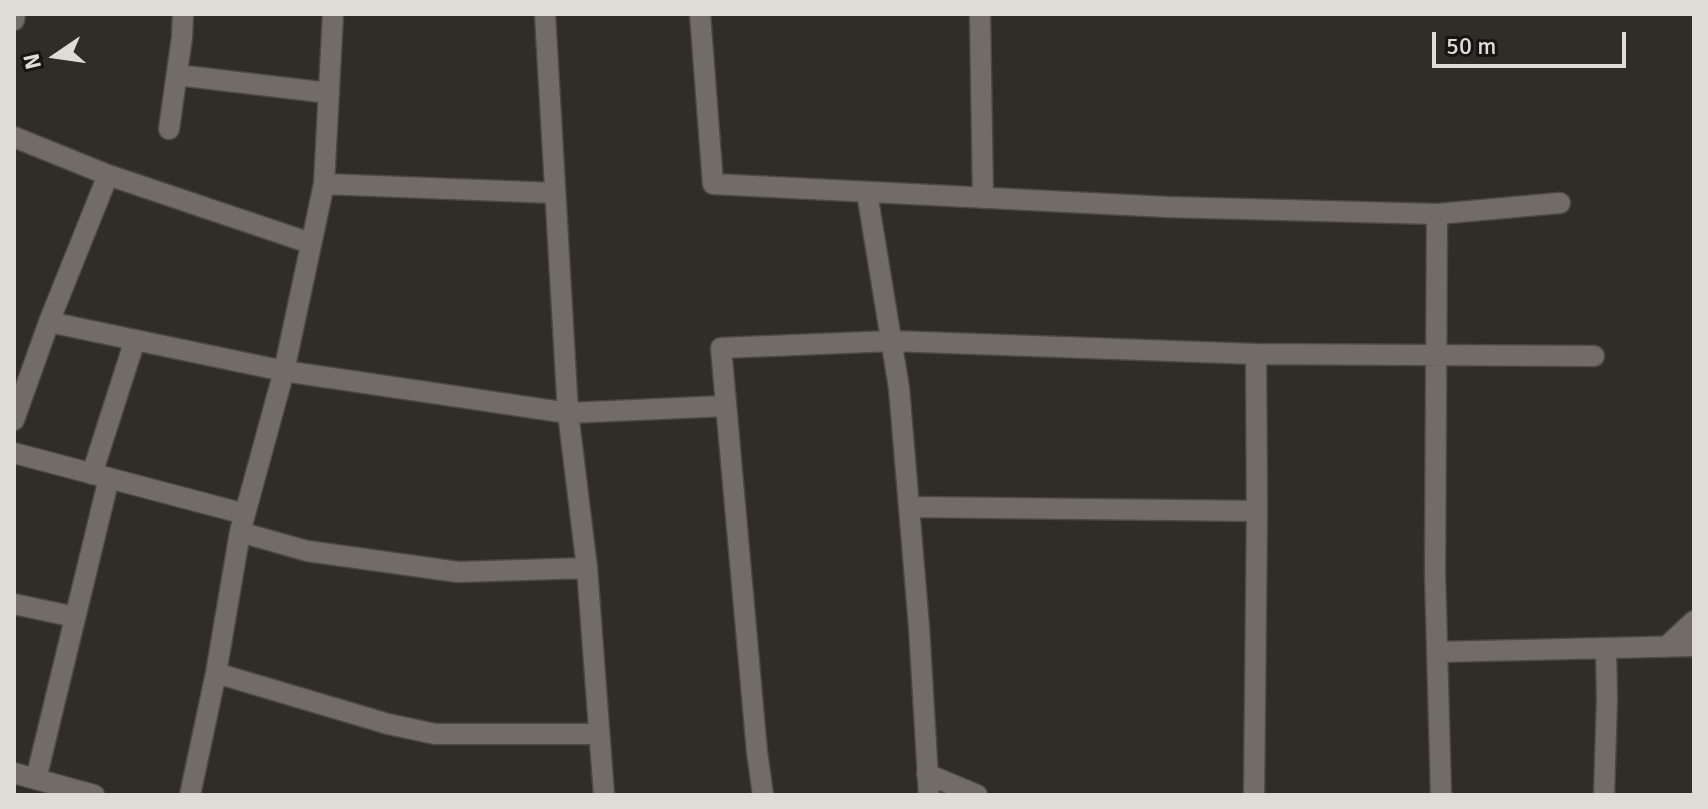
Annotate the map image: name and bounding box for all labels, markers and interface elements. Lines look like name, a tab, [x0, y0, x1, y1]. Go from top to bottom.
north arrow	[16, 16, 96, 96]
scale bar	[1436, 16, 1630, 66]
text: 50 m	[1446, 31, 1496, 61]
text: N	[17, 51, 47, 72]

